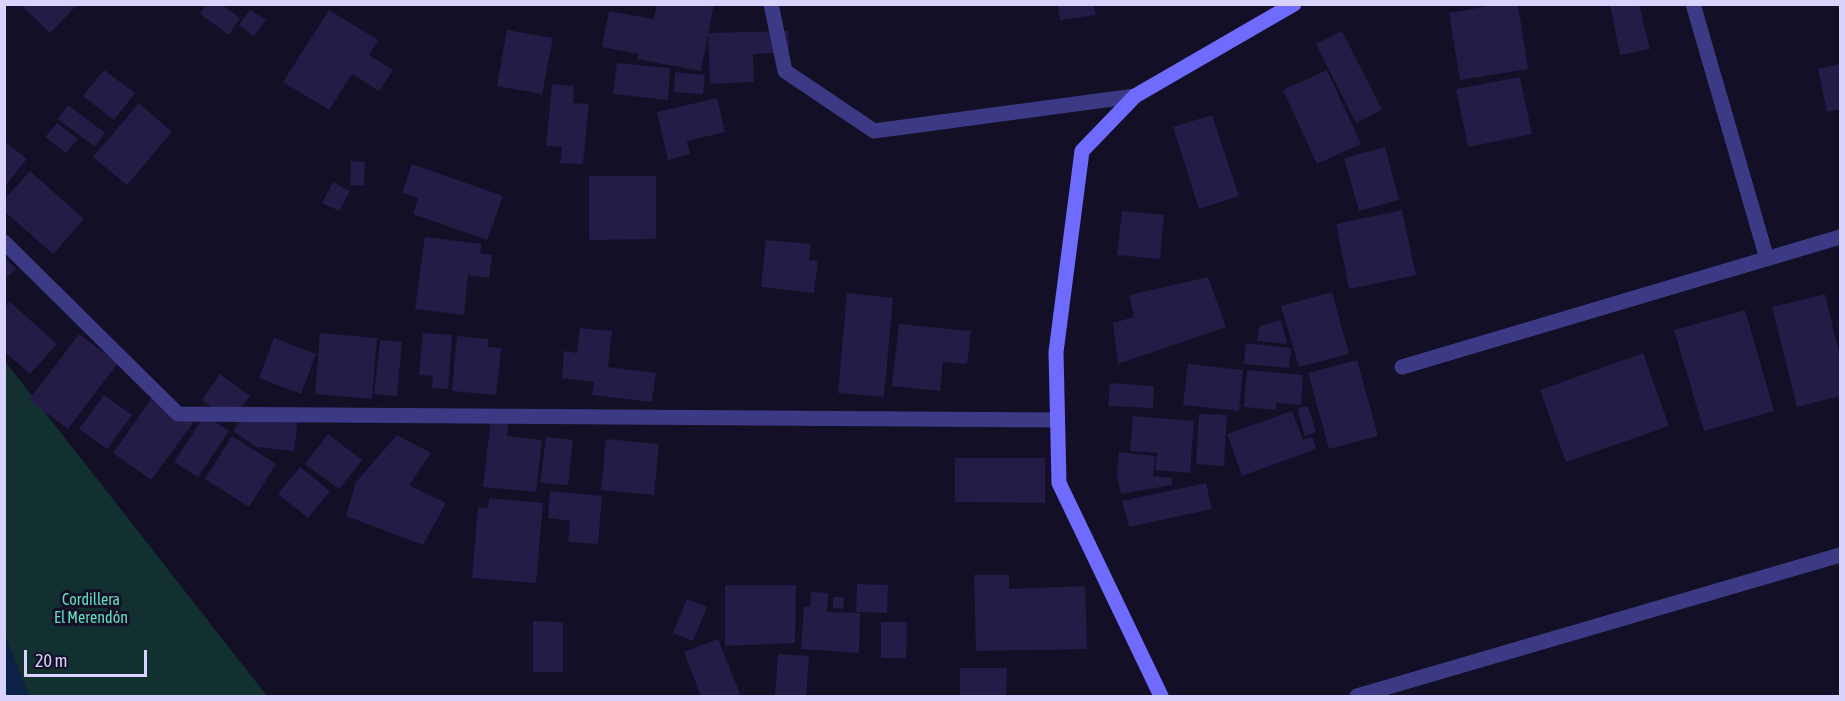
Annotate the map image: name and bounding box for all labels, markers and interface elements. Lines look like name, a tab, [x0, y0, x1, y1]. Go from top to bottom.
park label: Cordillera El Merendón	[54, 590, 128, 628]
scale bar	[27, 638, 150, 676]
text: 20 m	[35, 650, 67, 671]

